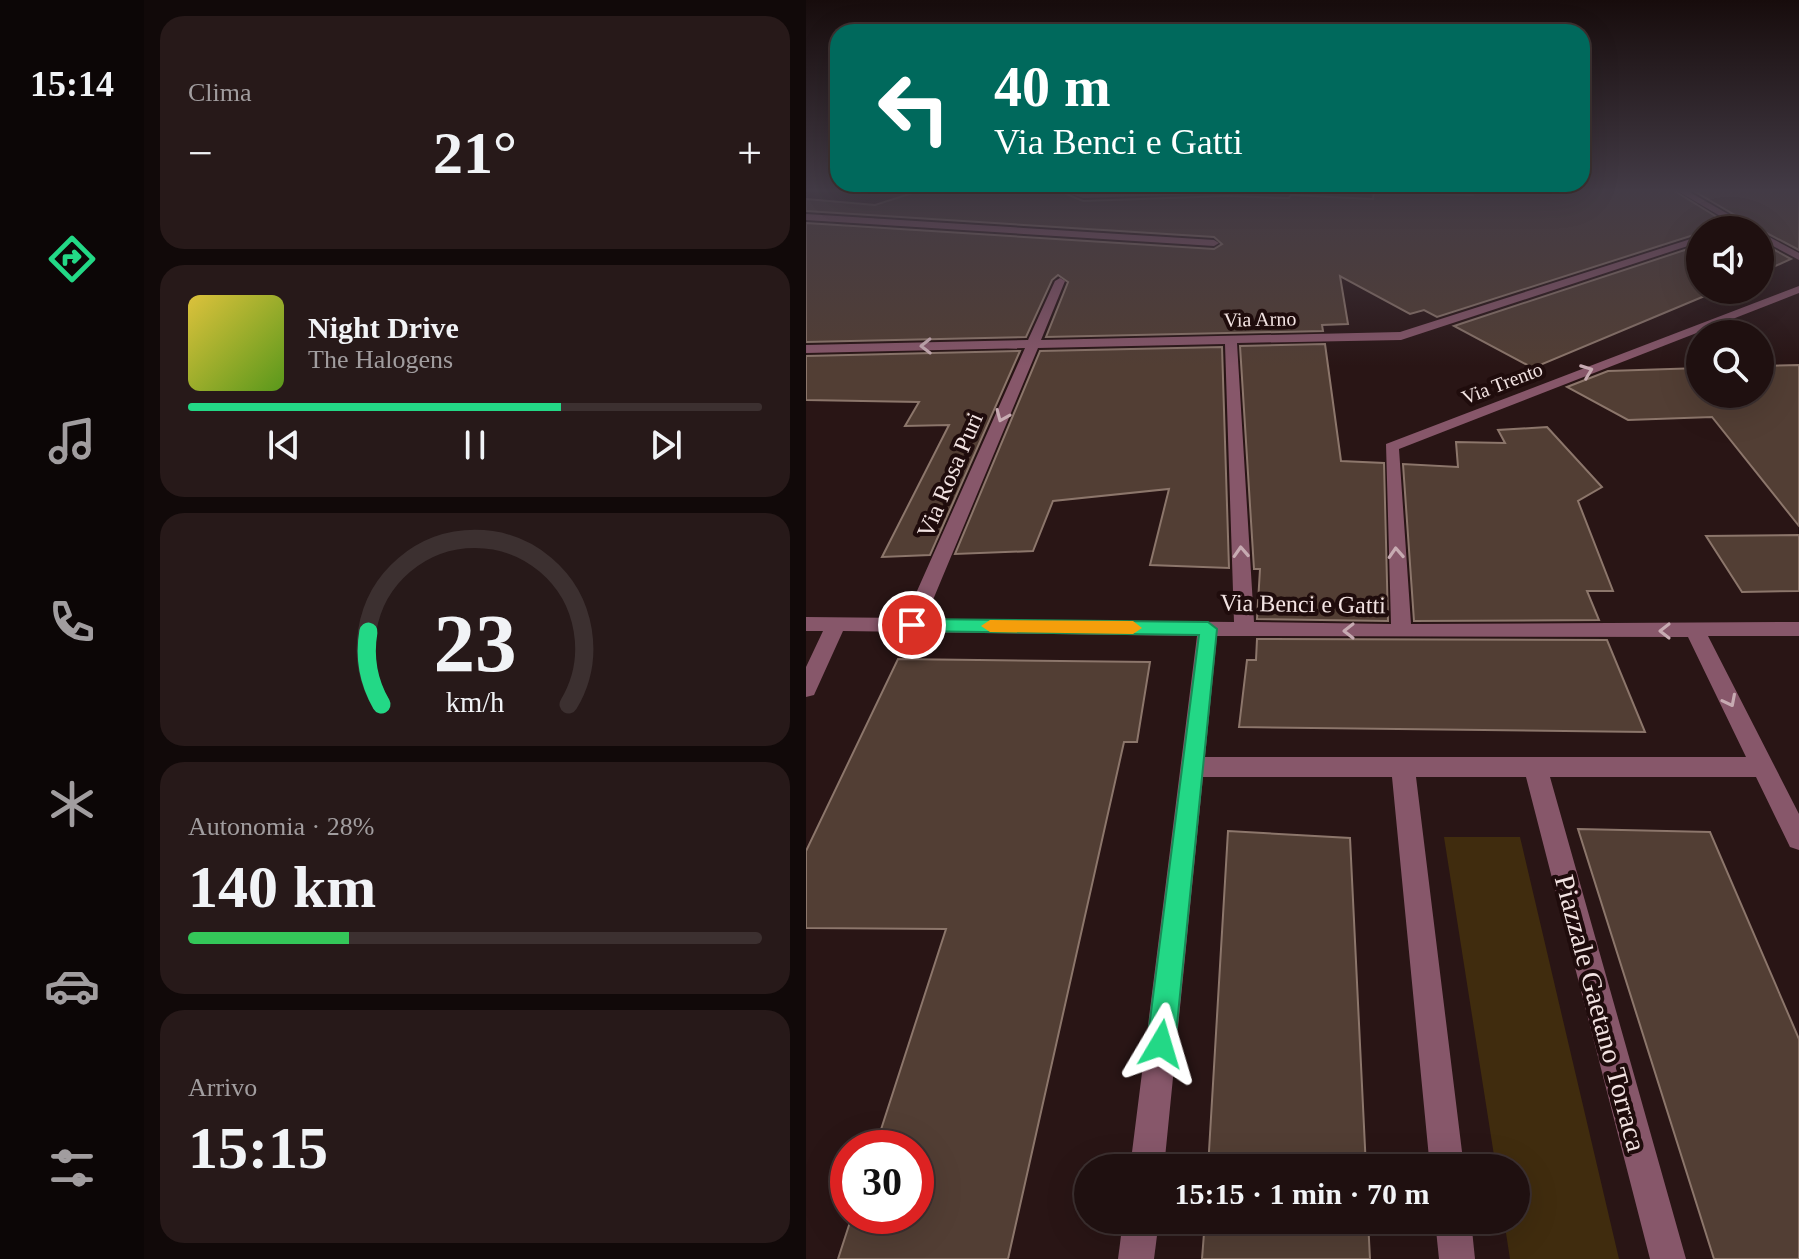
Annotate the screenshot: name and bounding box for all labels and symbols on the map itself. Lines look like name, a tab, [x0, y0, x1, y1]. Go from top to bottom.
street label: Via Arno	[1223, 307, 1297, 331]
one-way arrow	[919, 337, 932, 355]
street label: Via Trento	[1458, 358, 1546, 408]
one-way arrow	[1579, 364, 1593, 381]
one-way arrow	[995, 407, 1011, 422]
street label: Via Rosa Puri	[912, 408, 988, 541]
one-way arrow	[1233, 545, 1250, 558]
one-way arrow	[1388, 546, 1405, 559]
street label: Via Benci e Gatti	[1220, 590, 1386, 618]
pin	[878, 591, 946, 659]
one-way arrow	[1342, 622, 1355, 639]
one-way arrow	[1658, 622, 1671, 640]
one-way arrow	[1720, 692, 1736, 707]
street label: Piazzale Gaetano Torraca	[1549, 871, 1653, 1155]
position arrow	[1119, 1002, 1203, 1086]
speed limit sign: 30	[830, 1130, 934, 1234]

